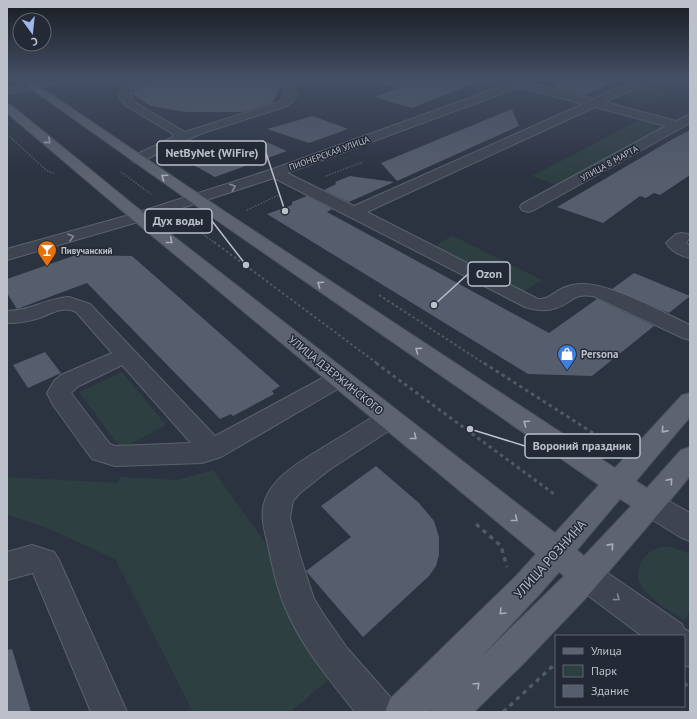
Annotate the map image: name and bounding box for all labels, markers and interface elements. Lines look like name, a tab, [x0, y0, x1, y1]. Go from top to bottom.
north arrow	[12, 12, 52, 52]
text: С	[30, 34, 39, 49]
street label: ПИОНЕРСКАЯ УЛИЦА	[287, 133, 372, 173]
one-way arrow	[43, 137, 50, 144]
callout: NetByNet (WiFire)	[157, 141, 266, 165]
street label: УЛИЦА 8 МАРТА	[578, 142, 640, 183]
text: NetByNet (WiFire)	[165, 145, 259, 160]
one-way arrow	[162, 175, 169, 182]
one-way arrow	[230, 183, 237, 192]
callout: Дух воды	[145, 209, 212, 233]
text: Дух воды	[153, 213, 203, 228]
one-way arrow	[68, 233, 75, 242]
one-way arrow	[165, 237, 172, 244]
bar icon: Пивучанский	[36, 239, 58, 267]
place label: Пивучанский	[61, 245, 113, 256]
callout: Ozon	[468, 262, 510, 286]
text: Ozon	[476, 266, 502, 281]
one-way arrow	[318, 282, 325, 289]
street label: УЛИЦА ДЗЕРЖИНСКОГО	[286, 333, 386, 417]
shop icon: Persona	[556, 343, 578, 371]
place label: Persona	[581, 347, 618, 361]
one-way arrow	[416, 348, 423, 355]
one-way arrow	[523, 420, 530, 428]
one-way arrow	[661, 425, 669, 433]
one-way arrow	[409, 433, 416, 440]
callout: Вороний праздник	[525, 434, 640, 458]
text: Вороний праздник	[533, 438, 631, 453]
one-way arrow	[666, 478, 673, 485]
one-way arrow	[511, 514, 518, 521]
street label: УЛИЦА РОЗНИНА	[510, 516, 590, 602]
one-way arrow	[607, 543, 614, 551]
one-way arrow	[613, 593, 620, 600]
one-way arrow	[499, 607, 507, 615]
legend	[555, 635, 685, 707]
text: Улица	[591, 643, 622, 658]
text: Парк	[591, 663, 617, 678]
one-way arrow	[472, 682, 480, 690]
text: Здание	[591, 683, 629, 698]

